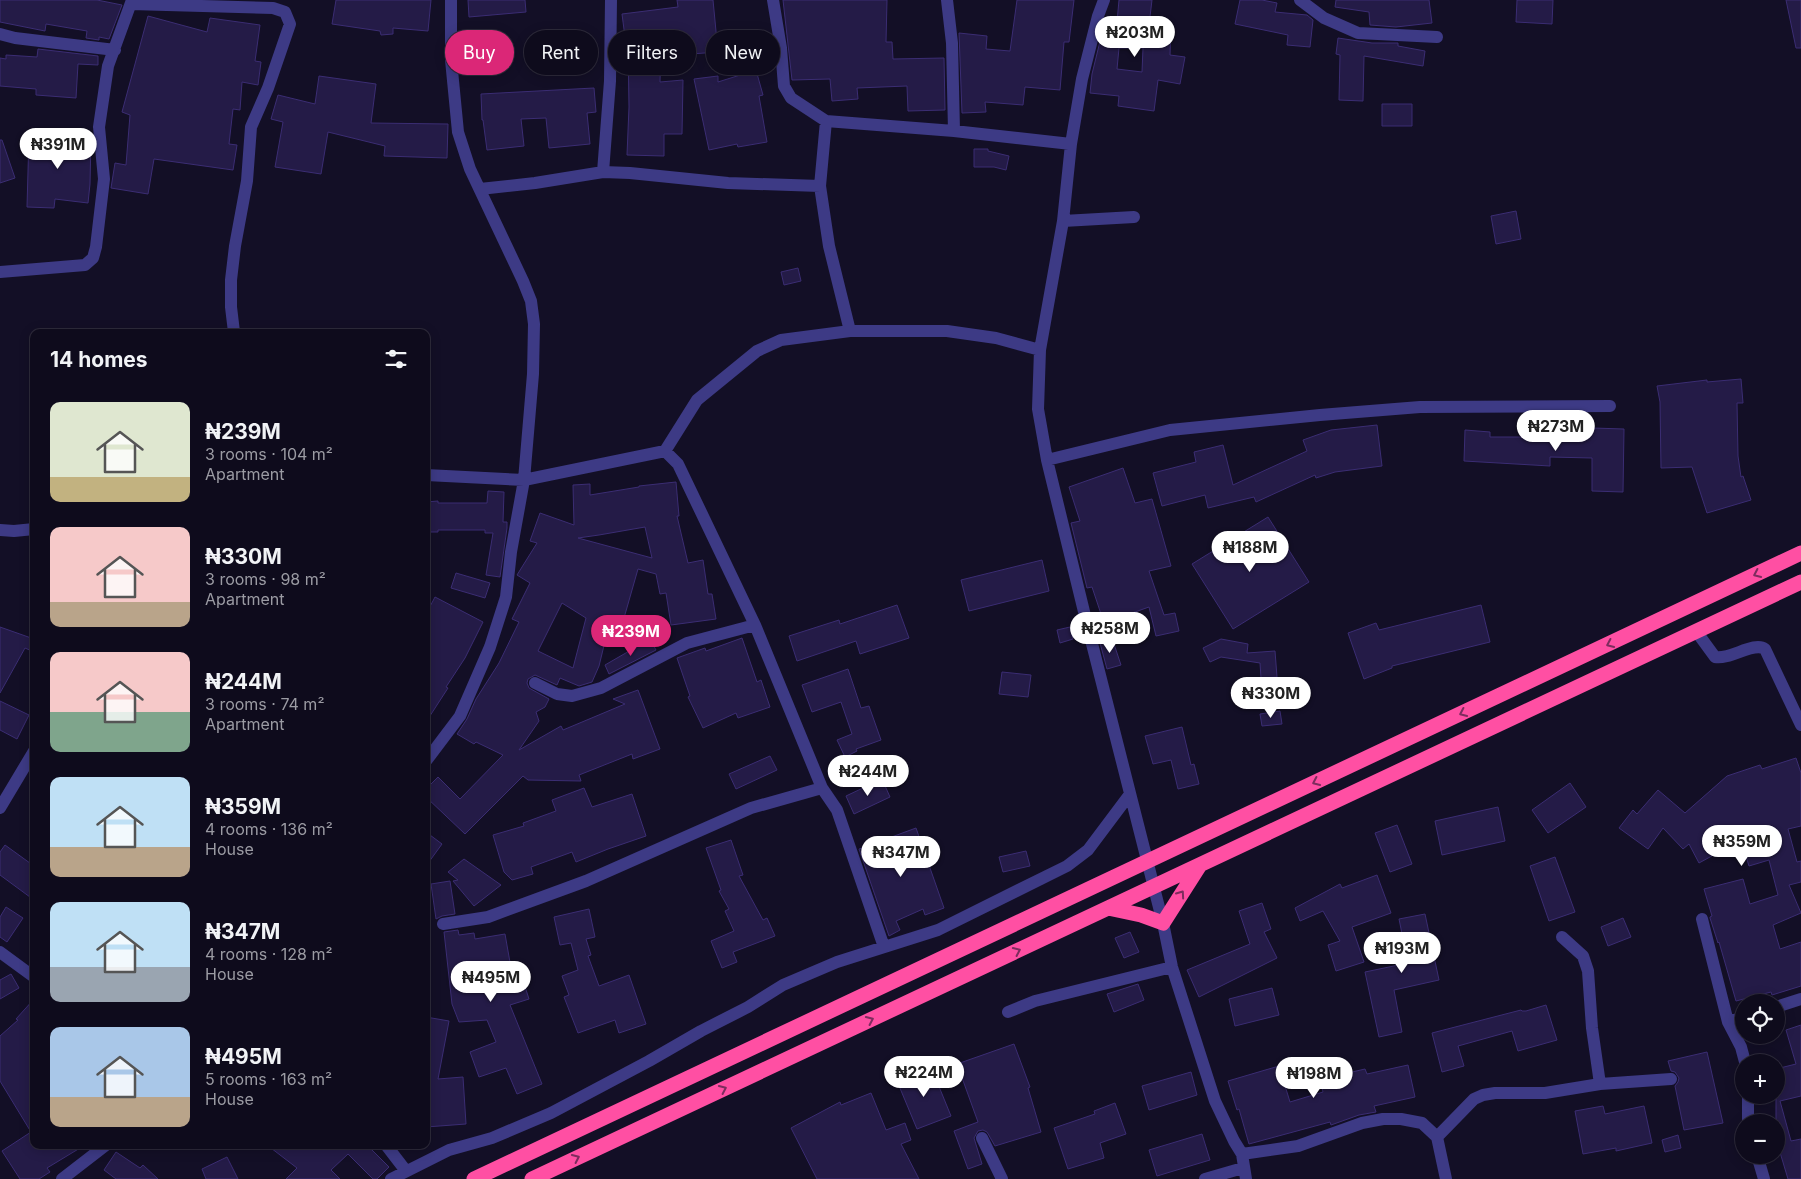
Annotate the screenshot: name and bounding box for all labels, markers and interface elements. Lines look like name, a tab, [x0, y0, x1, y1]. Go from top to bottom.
pin: ₦203M	[1100, 15, 1170, 58]
text: ₦203M	[1106, 22, 1164, 42]
chip: Buy	[445, 30, 514, 75]
chip: Rent	[524, 30, 598, 75]
chip: Filters	[608, 30, 696, 75]
chip: New	[706, 30, 780, 75]
pin: ₦391M	[23, 128, 93, 170]
text: ₦391M	[31, 134, 85, 154]
icon: filters	[382, 345, 410, 373]
text: 14 homes	[50, 347, 148, 372]
pin: ₦273M	[1521, 410, 1591, 452]
text: ₦273M	[1528, 416, 1584, 436]
text: ₦239M	[205, 419, 281, 444]
icon: home	[90, 422, 150, 482]
text: 3 rooms · 104 m²	[205, 444, 333, 464]
text: Apartment	[205, 464, 285, 484]
pin: ₦188M	[1215, 530, 1285, 573]
text: ₦188M	[1223, 537, 1277, 557]
text: ₦330M	[205, 544, 282, 569]
icon: home	[90, 547, 150, 607]
one-way arrow	[1753, 568, 1762, 578]
text: 3 rooms · 98 m²	[205, 569, 326, 589]
text: Apartment	[205, 589, 285, 609]
pin: ₦258M	[1075, 612, 1145, 654]
pin: ₦239M	[596, 614, 666, 657]
text: ₦258M	[1081, 618, 1139, 638]
text: ₦239M	[602, 621, 660, 641]
one-way arrow	[1606, 637, 1615, 648]
text: ₦244M	[205, 669, 282, 694]
icon: home	[90, 672, 150, 732]
pin: ₦330M	[1236, 676, 1306, 719]
text: ₦330M	[1242, 683, 1300, 703]
text: 3 rooms · 74 m²	[205, 694, 324, 714]
one-way arrow	[1459, 707, 1468, 717]
text: Apartment	[205, 714, 285, 734]
pin: ₦244M	[833, 754, 903, 797]
text: ₦244M	[839, 761, 897, 781]
one-way arrow	[1312, 776, 1321, 786]
text: ₦359M	[205, 794, 281, 819]
icon: home	[90, 797, 150, 857]
text: 4 rooms · 136 m²	[205, 819, 333, 839]
pin: ₦359M	[1707, 824, 1777, 867]
text: ₦359M	[1713, 831, 1771, 851]
pin: ₦347M	[866, 836, 936, 878]
text: House	[205, 839, 254, 859]
text: ₦347M	[872, 842, 930, 862]
one-way arrow	[1175, 890, 1184, 900]
text: ₦347M	[205, 919, 280, 944]
icon: home	[90, 922, 150, 982]
pin: ₦193M	[1367, 932, 1437, 974]
text: ₦193M	[1375, 938, 1429, 958]
text: 4 rooms · 128 m²	[205, 944, 333, 964]
one-way arrow	[1012, 947, 1021, 957]
pin: ₦495M	[456, 960, 526, 1003]
text: House	[205, 964, 254, 984]
text: ₦495M	[462, 967, 520, 987]
map controls	[1735, 994, 1785, 1164]
button: locate	[1735, 994, 1785, 1044]
one-way arrow	[865, 1016, 874, 1026]
text: ₦495M	[205, 1044, 282, 1069]
icon: home	[90, 1047, 150, 1107]
button: +	[1735, 1054, 1785, 1104]
pin: ₦224M	[889, 1056, 959, 1098]
pin: ₦198M	[1279, 1056, 1349, 1099]
text: ₦224M	[895, 1062, 953, 1082]
text: ₦198M	[1287, 1063, 1341, 1083]
text: 5 rooms · 163 m²	[205, 1069, 332, 1089]
one-way arrow	[718, 1085, 727, 1095]
text: House	[205, 1089, 254, 1109]
button: −	[1735, 1114, 1785, 1164]
one-way arrow	[571, 1154, 580, 1165]

